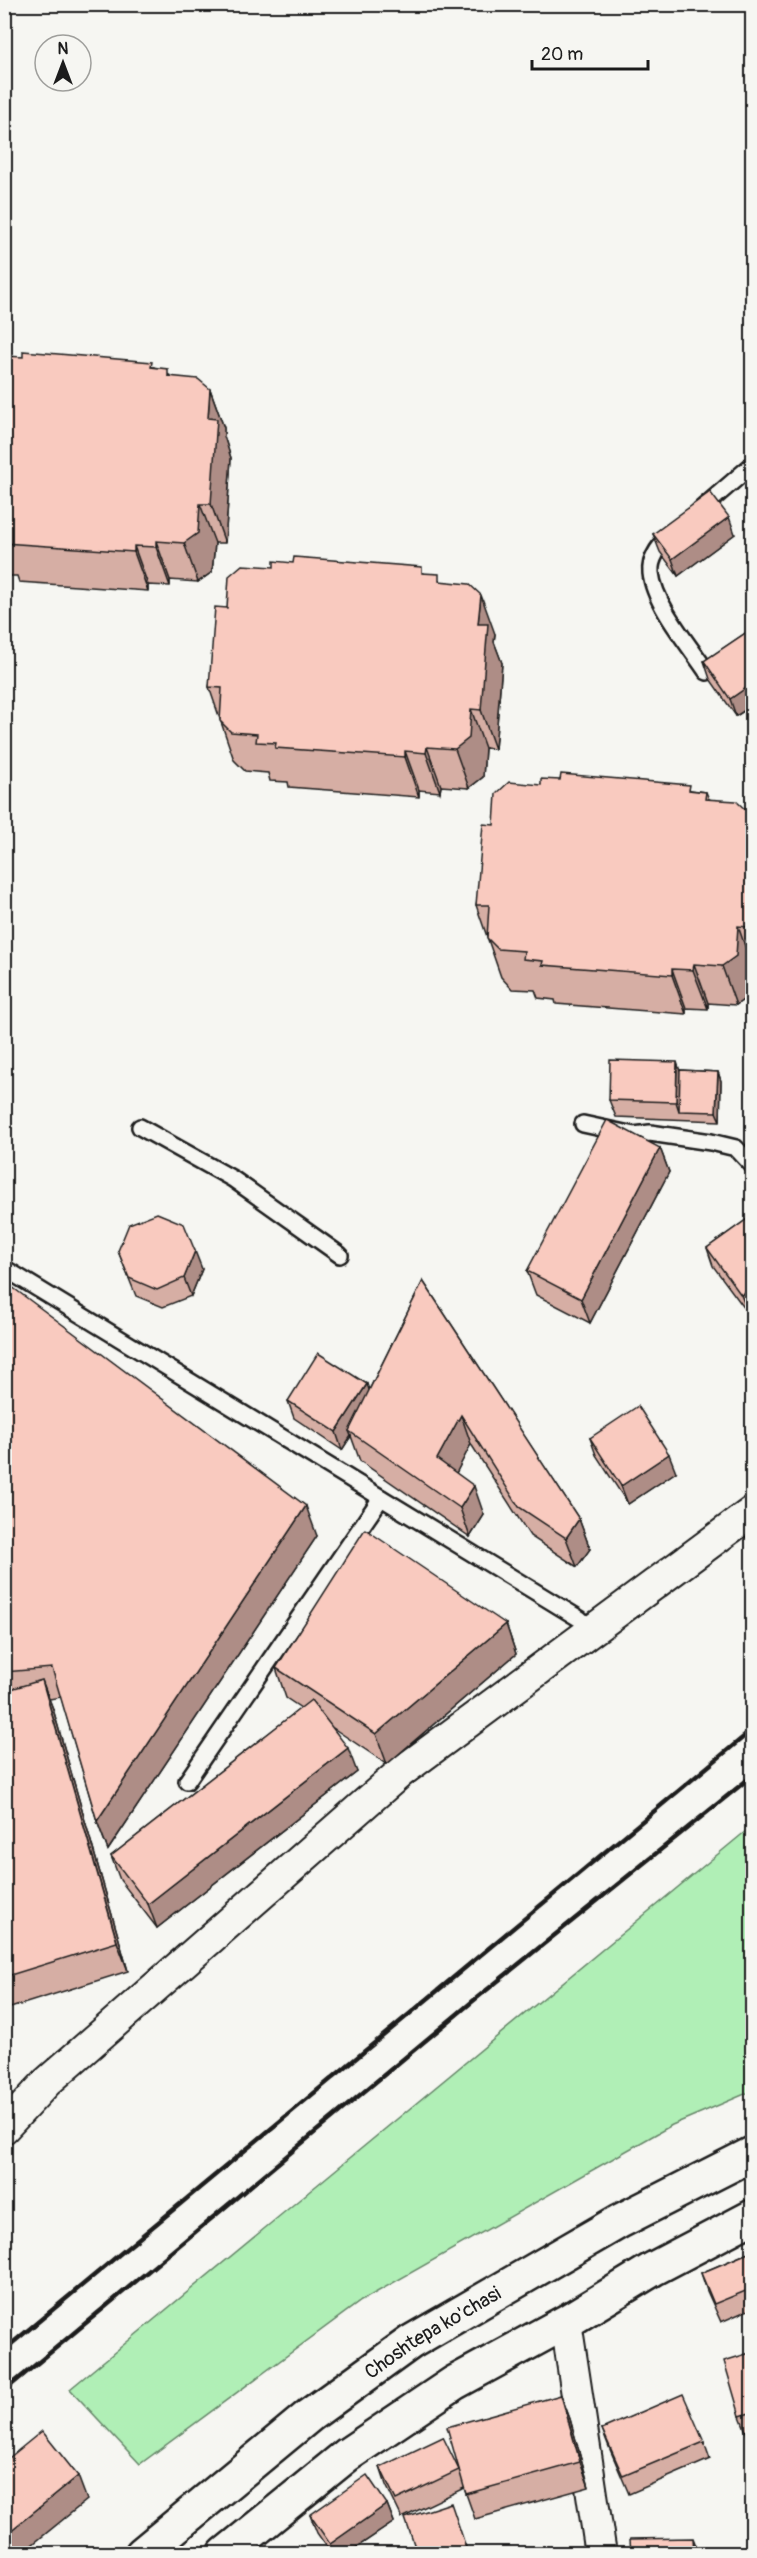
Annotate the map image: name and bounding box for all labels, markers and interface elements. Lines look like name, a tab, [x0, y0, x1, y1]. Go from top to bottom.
north arrow	[33, 33, 93, 93]
scale bar	[532, 33, 648, 71]
text: N	[58, 39, 69, 59]
text: 20 m	[541, 43, 583, 66]
street label: Choshtepa ko'chasi	[360, 2281, 505, 2385]

